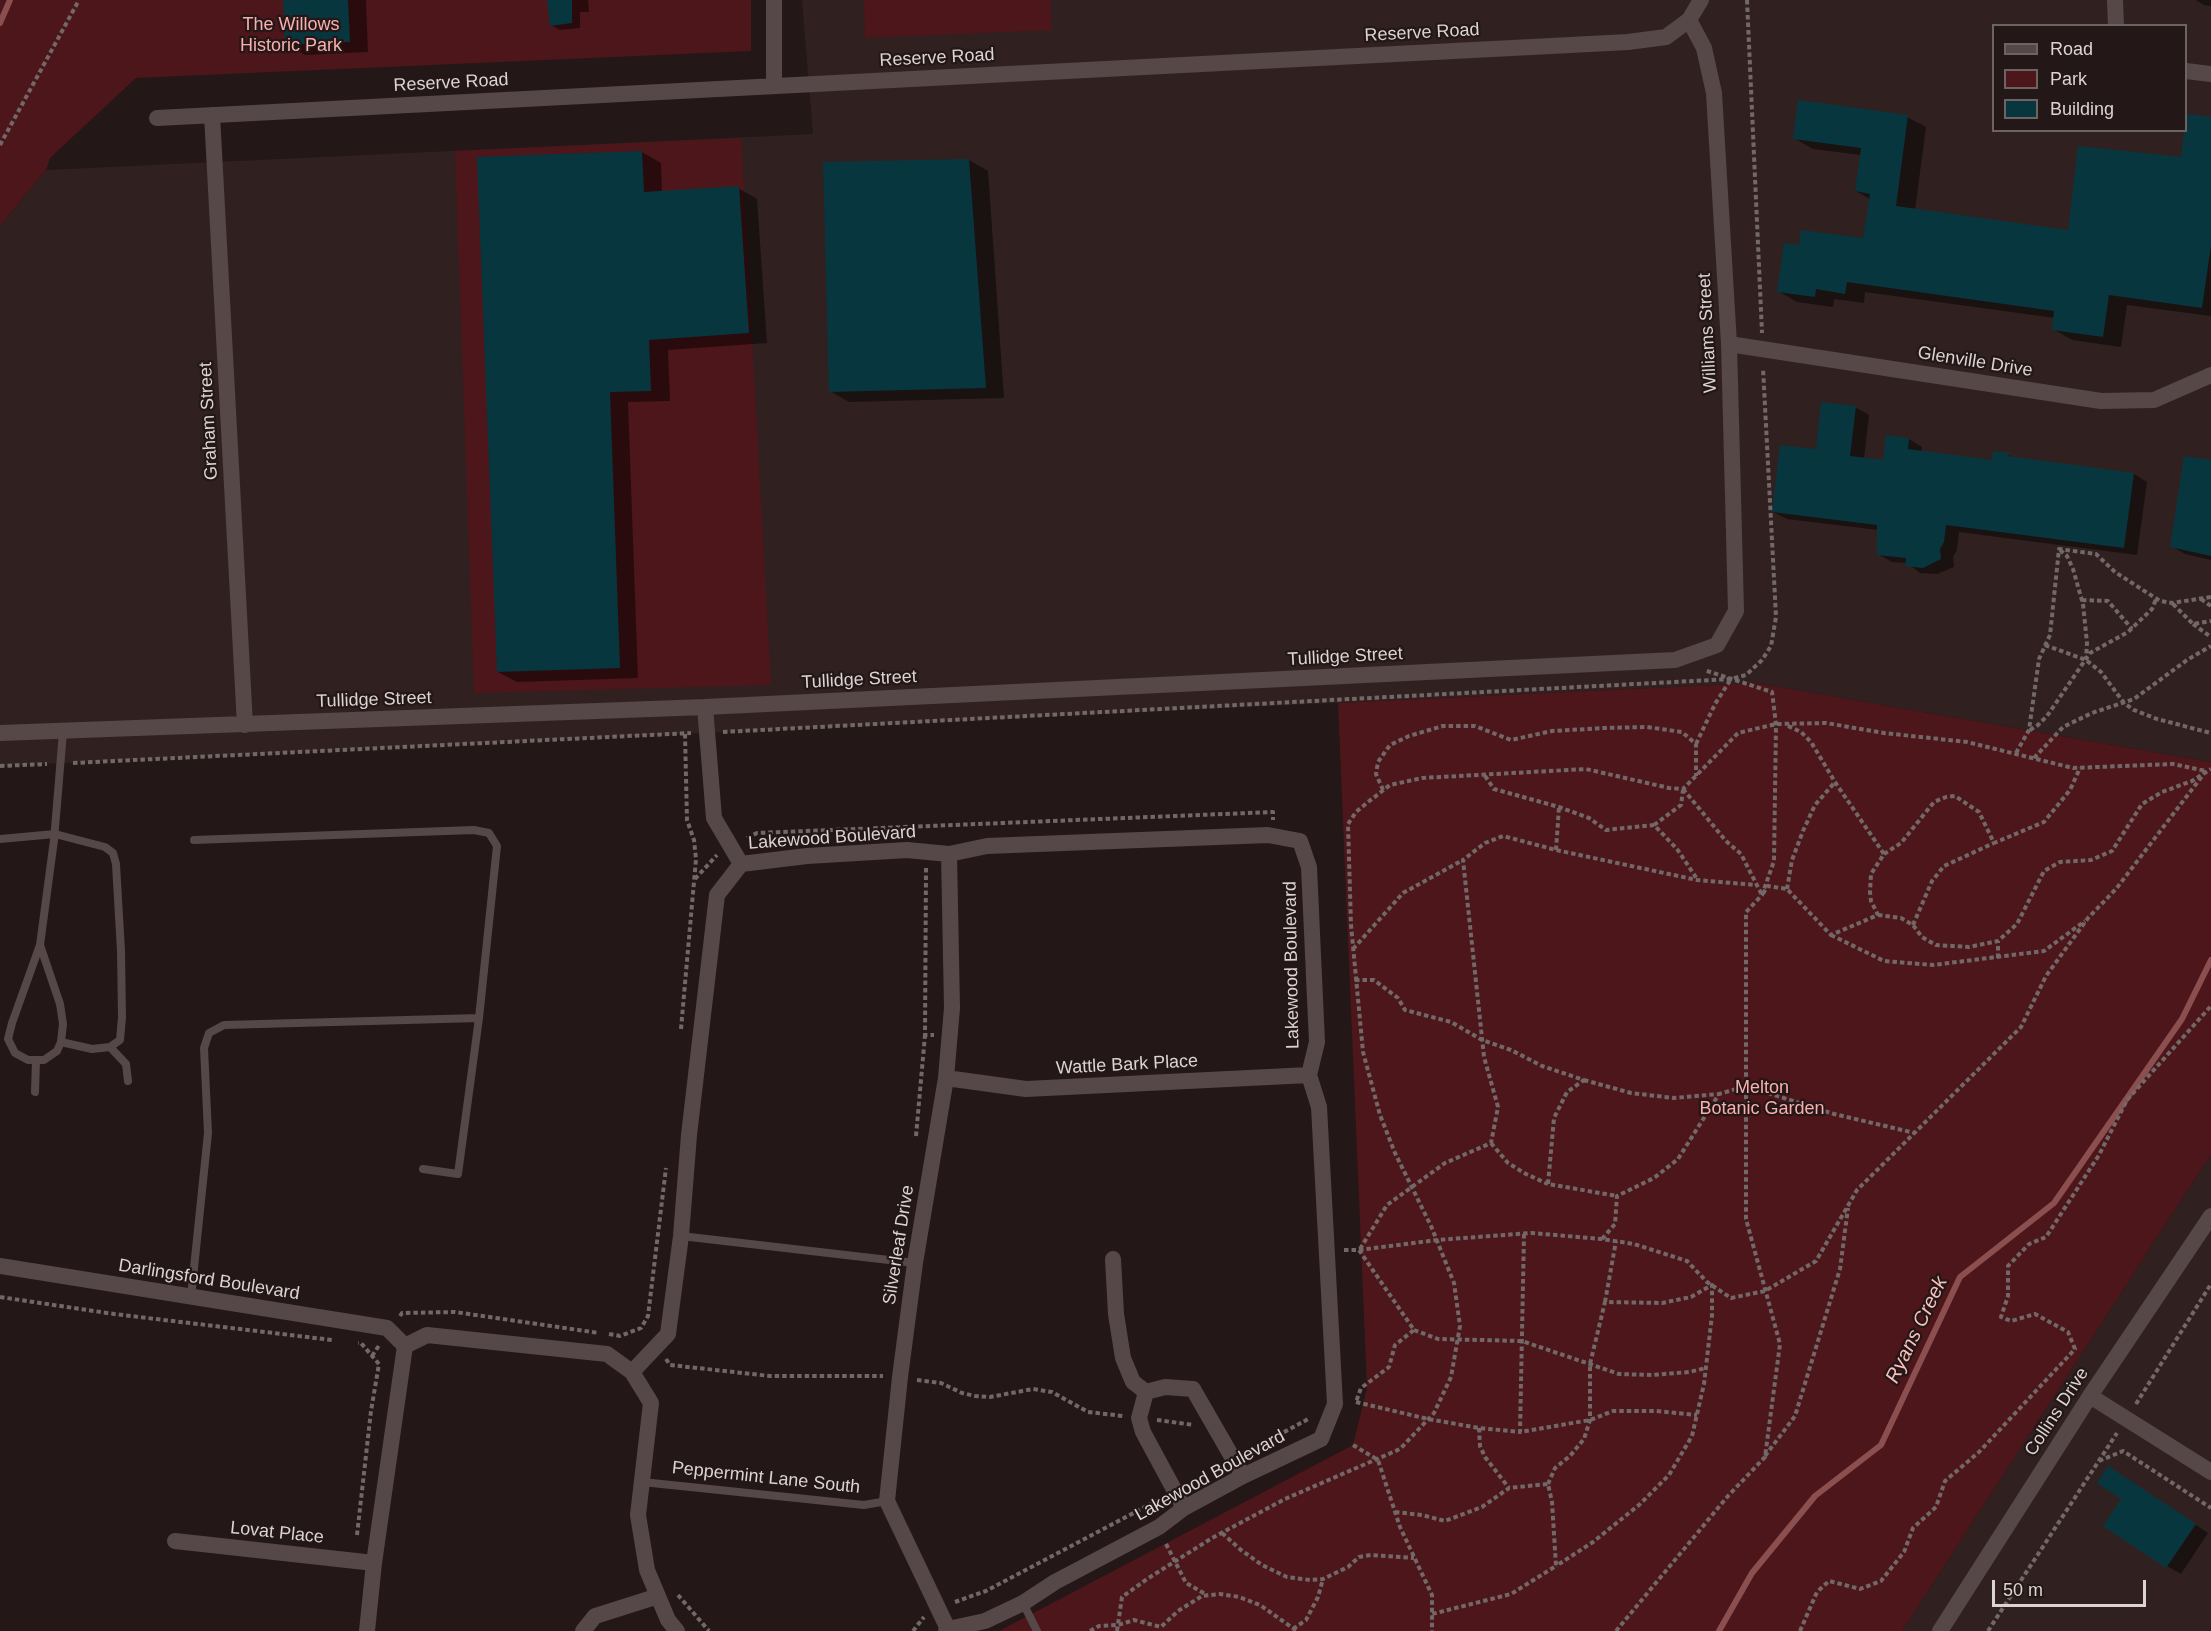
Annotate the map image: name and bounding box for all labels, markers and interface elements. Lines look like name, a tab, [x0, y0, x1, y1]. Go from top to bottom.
park label: The Willows Historic Park	[240, 14, 342, 57]
street label: Reserve Road	[1364, 19, 1480, 47]
legend	[1992, 24, 2187, 132]
text: Road	[2050, 39, 2093, 59]
street label: Reserve Road	[879, 44, 995, 72]
street label: Reserve Road	[393, 69, 509, 97]
text: Park	[2050, 69, 2087, 89]
text: Building	[2050, 99, 2114, 119]
street label: Williams Street	[1694, 273, 1722, 393]
street label: Glenville Drive	[1916, 342, 2034, 382]
street label: Graham Street	[195, 361, 223, 481]
street label: Tullidge Street	[1287, 643, 1403, 671]
street label: Tullidge Street	[801, 666, 917, 694]
street label: Tullidge Street	[316, 687, 432, 713]
street label: Lakewood Boulevard	[747, 821, 917, 855]
street label: Lakewood Boulevard	[1280, 881, 1304, 1049]
street label: Wattle Bark Place	[1055, 1050, 1199, 1080]
park label: Melton Botanic Garden	[1699, 1077, 1825, 1120]
street label: Silverleaf Drive	[879, 1184, 919, 1306]
street label: Darlingsford Boulevard	[117, 1255, 301, 1305]
water label: Ryans Creek	[1881, 1273, 1953, 1387]
street label: Collins Drive	[2020, 1364, 2094, 1460]
street label: Lakewood Boulevard	[1131, 1426, 1289, 1526]
street label: Peppermint Lane South	[671, 1457, 861, 1499]
street label: Lovat Place	[229, 1517, 325, 1549]
scale bar	[1995, 1568, 2150, 1606]
text: 50 m	[2003, 1580, 2043, 1600]

